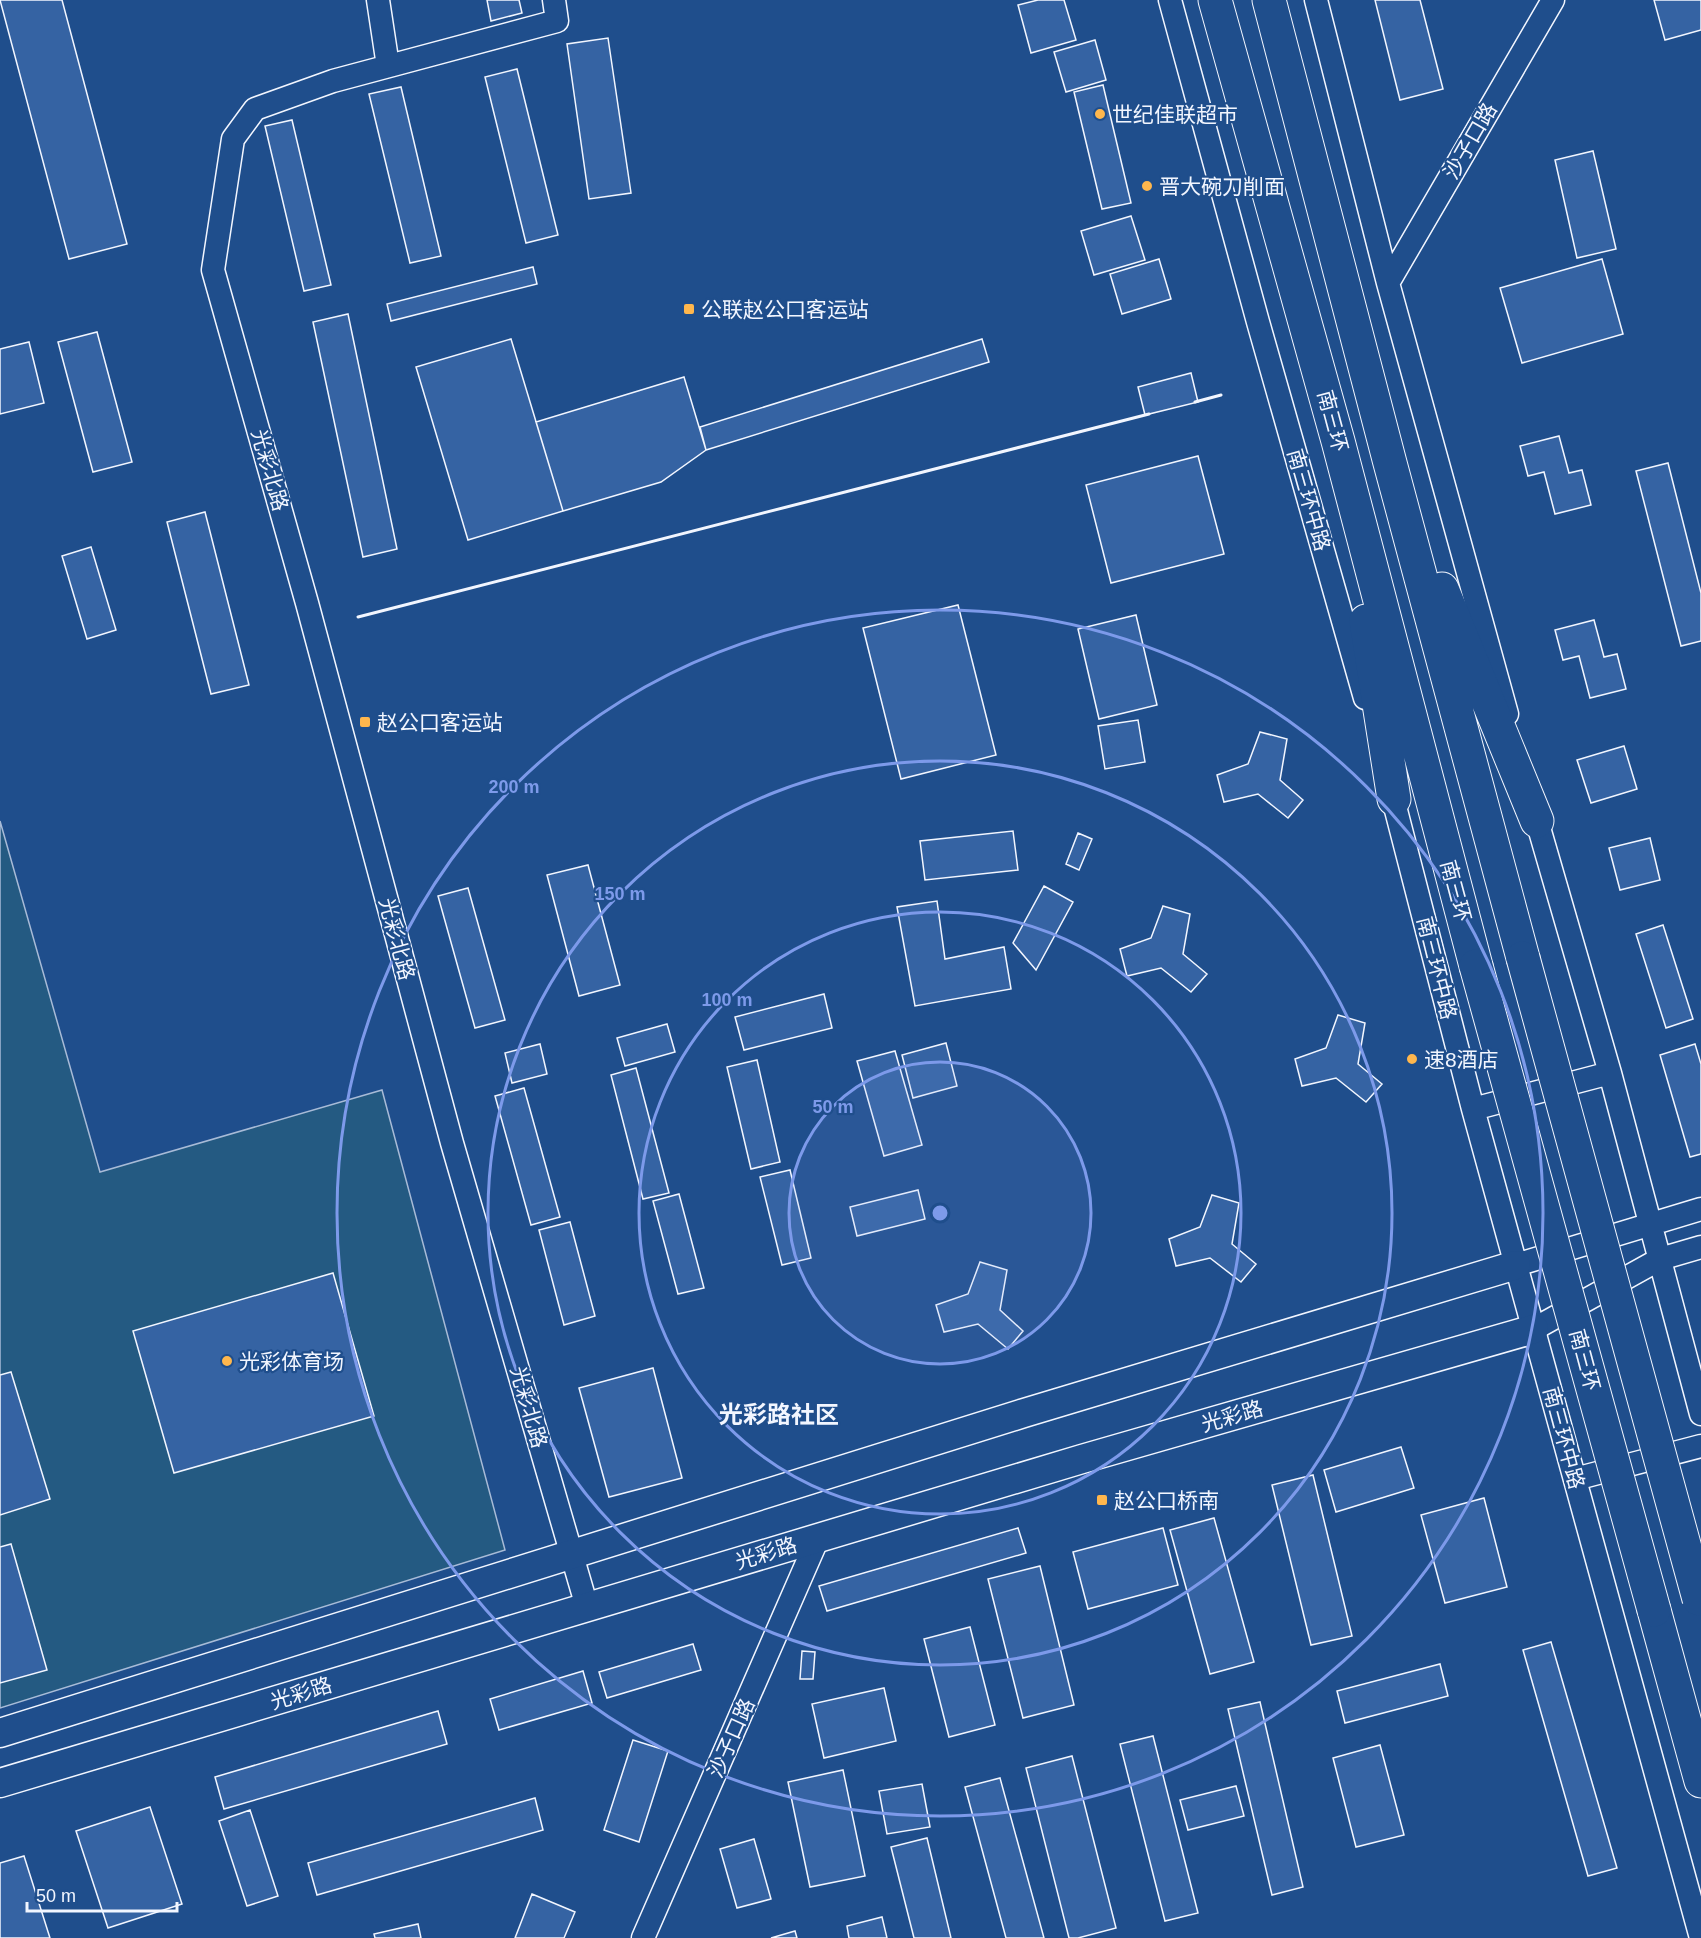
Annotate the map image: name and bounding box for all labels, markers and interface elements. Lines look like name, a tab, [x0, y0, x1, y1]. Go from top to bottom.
street label: 沙子口路	[1439, 99, 1501, 183]
place label: 世纪佳联超市	[1112, 103, 1238, 126]
marker: 世纪佳联超市	[1093, 107, 1107, 121]
place label: 晋大碗刀削面	[1159, 175, 1285, 198]
marker: 晋大碗刀削面	[1140, 179, 1154, 193]
place label: 公联赵公口客运站	[701, 298, 869, 321]
marker: 公联赵公口客运站	[682, 302, 696, 316]
street label: 南三环	[1314, 388, 1352, 454]
street label: 光彩北路	[247, 426, 293, 514]
street label: 南三环中路	[1283, 446, 1335, 554]
place label: 赵公口客运站	[377, 711, 503, 734]
marker: 赵公口客运站	[358, 715, 372, 729]
text: 200 m	[488, 777, 540, 797]
street label: 南三环	[1437, 858, 1475, 924]
text: 150 m	[594, 884, 646, 904]
street label: 光彩北路	[375, 895, 419, 983]
street label: 南三环中路	[1413, 914, 1461, 1022]
text: 100 m	[701, 990, 753, 1010]
place label: 速8酒店	[1424, 1048, 1499, 1071]
marker: 速8酒店	[1405, 1052, 1419, 1066]
text: 50 m	[812, 1097, 854, 1117]
centre of rings	[930, 1203, 950, 1223]
street label: 南三环	[1566, 1327, 1604, 1393]
place label: 光彩体育场	[239, 1350, 344, 1373]
marker: 光彩体育场	[220, 1354, 234, 1368]
street label: 光彩北路	[506, 1363, 552, 1451]
street label: 南三环中路	[1539, 1384, 1589, 1492]
street label: 光彩路	[1199, 1396, 1265, 1436]
district label: 光彩路社区	[719, 1401, 839, 1428]
place label: 赵公口桥南	[1114, 1489, 1219, 1512]
marker: 赵公口桥南	[1095, 1493, 1109, 1507]
street label: 光彩路	[733, 1533, 799, 1573]
street label: 光彩路	[268, 1673, 334, 1713]
street label: 沙子口路	[703, 1695, 759, 1781]
scale bar	[27, 1875, 177, 1913]
text: 50 m	[36, 1886, 76, 1906]

